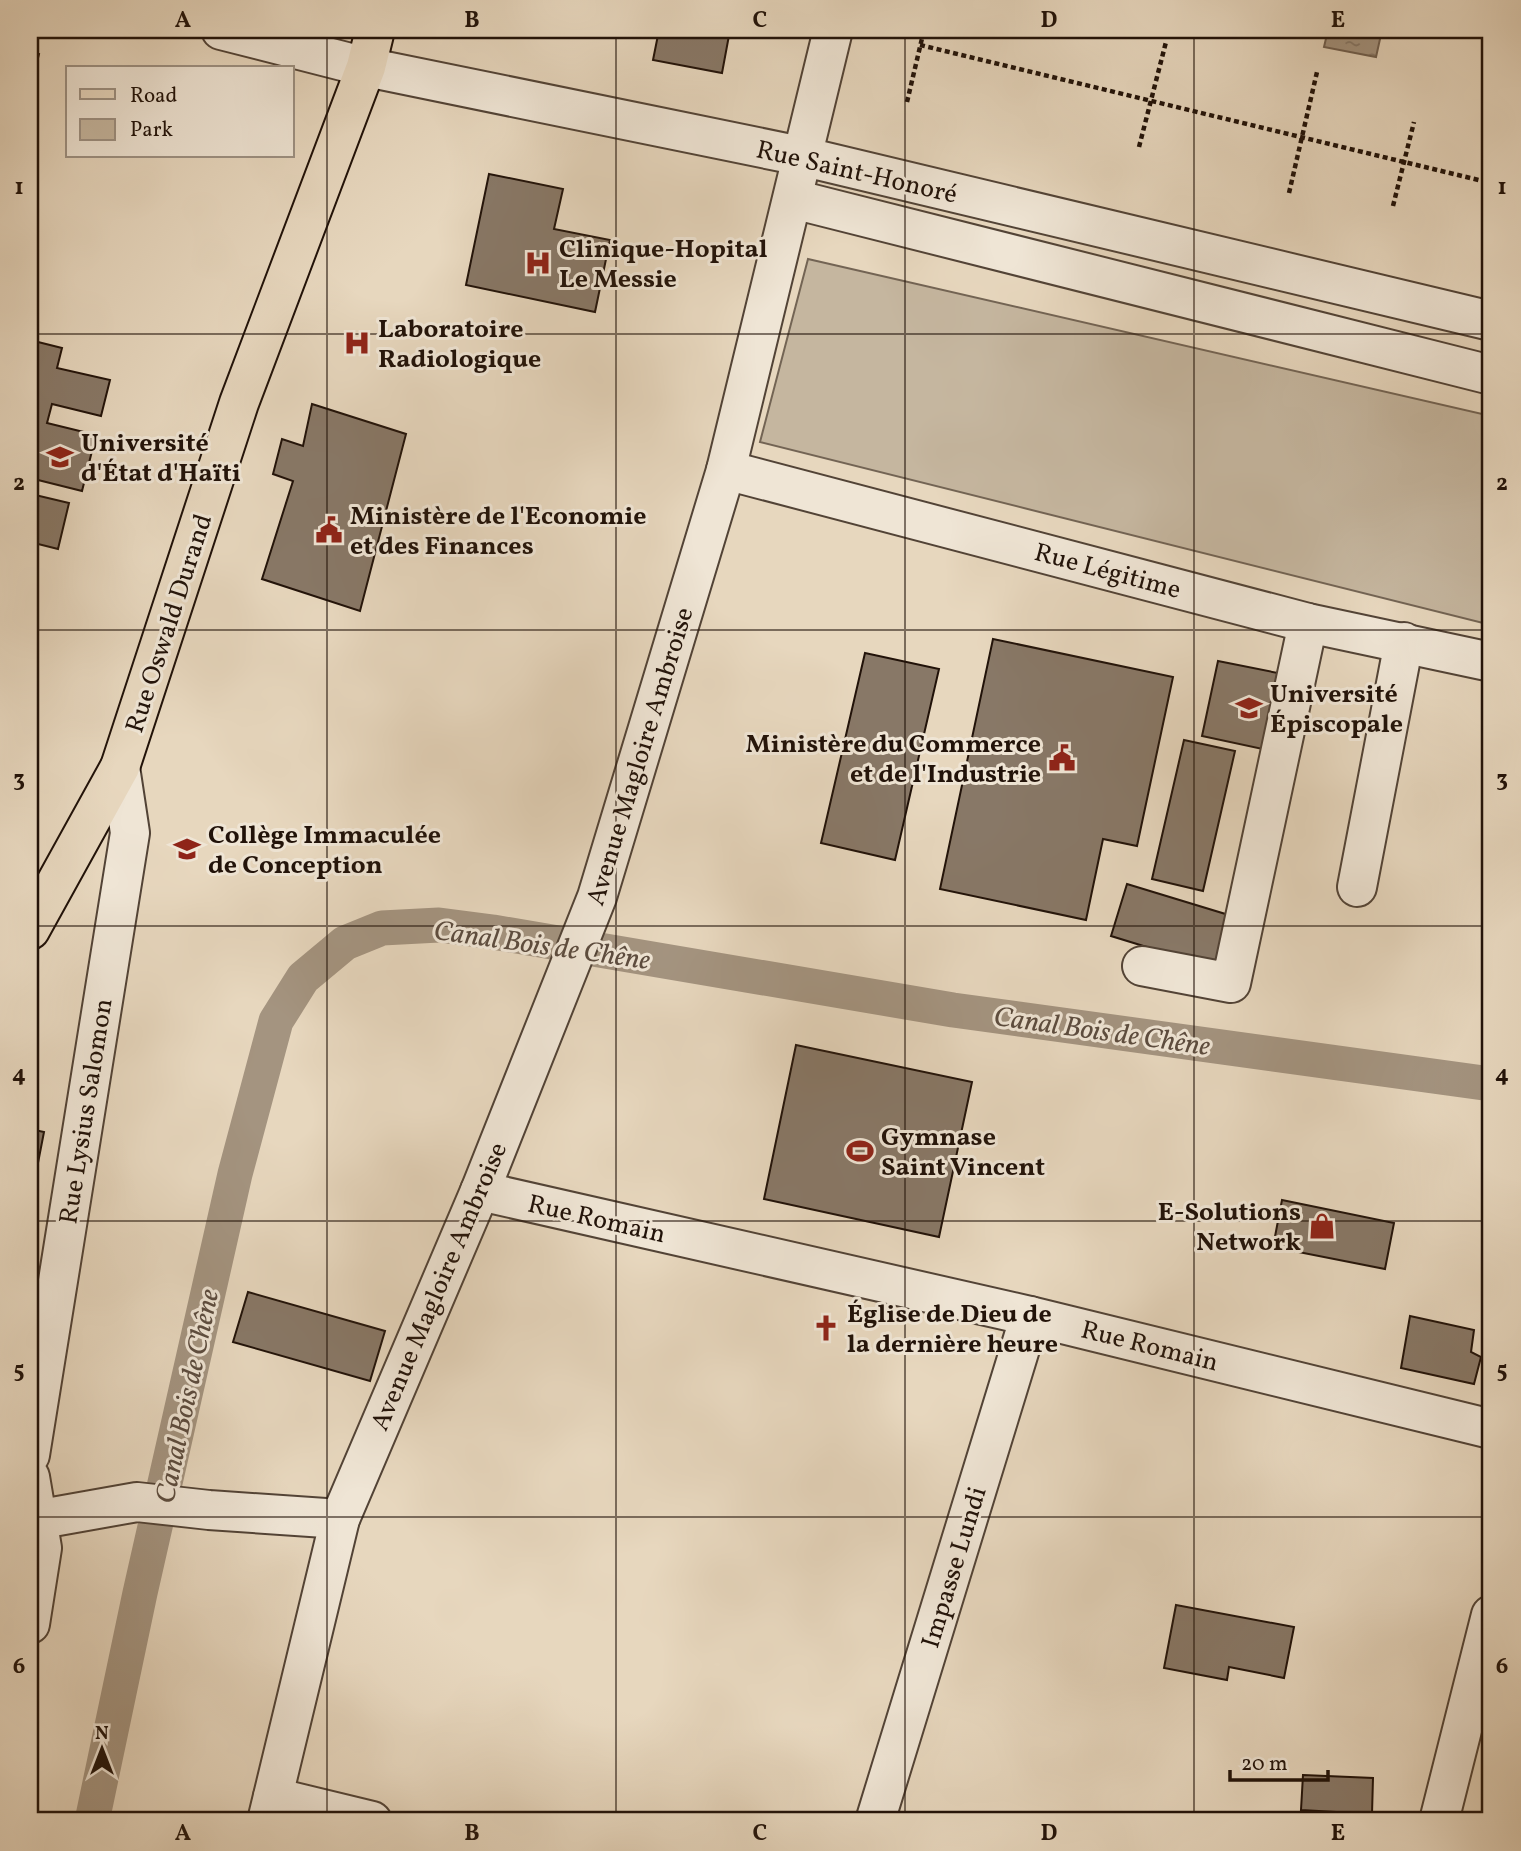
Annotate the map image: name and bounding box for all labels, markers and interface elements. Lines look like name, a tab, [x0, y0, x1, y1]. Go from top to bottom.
text: A	[175, 5, 191, 37]
text: B	[464, 5, 480, 37]
text: C	[753, 5, 767, 37]
text: D	[1041, 5, 1058, 37]
text: E	[1331, 5, 1345, 37]
legend	[66, 66, 294, 158]
text: Road	[130, 82, 177, 111]
text: Park	[130, 116, 173, 145]
street label: Rue Saint-Honoré	[752, 132, 961, 214]
text: 1	[14, 172, 24, 204]
text: 1	[1497, 172, 1507, 204]
place label: Clinique-Hopital Le Messie	[559, 232, 768, 298]
hospital icon: Clinique-Hopital Le Messie	[523, 248, 553, 278]
place label: Laboratoire Radiologique	[378, 312, 541, 378]
hospital icon: Laboratoire Radiologique	[342, 328, 372, 358]
place label: Université d'État d'Haïti	[81, 426, 241, 492]
school or university icon: Université d'État d'Haïti	[45, 442, 75, 472]
text: 2	[13, 468, 25, 500]
text: 2	[1496, 468, 1508, 500]
place label: Ministère de l'Economie et des Finances	[350, 499, 646, 565]
street label: Rue Oswald Durand	[118, 510, 222, 738]
public building icon: Ministère de l'Economie et des Finances	[314, 515, 344, 545]
street label: Rue Légitime	[1030, 535, 1185, 609]
street label: Avenue Magloire Ambroise	[578, 603, 703, 910]
place label: Université Épiscopale	[1270, 677, 1403, 743]
school or university icon: Université Épiscopale	[1234, 693, 1264, 723]
place label: Ministère du Commerce et de l'Industrie	[746, 727, 1041, 793]
public building icon: Ministère du Commerce et de l'Industrie	[1047, 743, 1077, 773]
text: 3	[13, 764, 25, 796]
text: 3	[1496, 764, 1508, 796]
place label: Collège Immaculée de Conception	[208, 818, 441, 884]
school or university icon: Collège Immaculée de Conception	[172, 834, 202, 864]
water label: Canal Bois de Chêne	[431, 912, 652, 981]
street label: Rue Lysius Salomon	[51, 996, 123, 1227]
water label: Canal Bois de Chêne	[991, 998, 1212, 1067]
text: 4	[12, 1059, 26, 1091]
text: 4	[1495, 1059, 1509, 1091]
place label: Gymnase Saint Vincent	[881, 1120, 1045, 1186]
sports icon: Gymnase Saint Vincent	[845, 1136, 875, 1166]
street label: Avenue Magloire Ambroise	[363, 1137, 517, 1437]
street label: Rue Romain	[524, 1187, 669, 1253]
place label: E-Solutions Network	[1158, 1195, 1301, 1261]
shop icon: E-Solutions Network	[1307, 1211, 1337, 1241]
water label: Canal Bois de Chêne	[147, 1286, 230, 1507]
place label: Église de Dieu de la dernière heure	[847, 1297, 1058, 1363]
street label: Rue Romain	[1077, 1312, 1222, 1381]
church icon: Église de Dieu de la dernière heure	[811, 1313, 841, 1343]
text: 5	[13, 1355, 25, 1387]
text: 5	[1496, 1355, 1508, 1387]
street label: Impasse Lundi	[913, 1482, 997, 1653]
text: 6	[13, 1651, 25, 1683]
text: 6	[1496, 1651, 1508, 1683]
north arrow	[66, 1714, 136, 1784]
text: N	[95, 1721, 109, 1747]
scale bar	[1230, 1739, 1328, 1783]
text: 20 m	[1241, 1750, 1287, 1779]
text: A	[175, 1818, 191, 1850]
text: B	[464, 1818, 480, 1850]
text: C	[753, 1818, 767, 1850]
text: D	[1041, 1818, 1058, 1850]
text: E	[1331, 1818, 1345, 1850]

